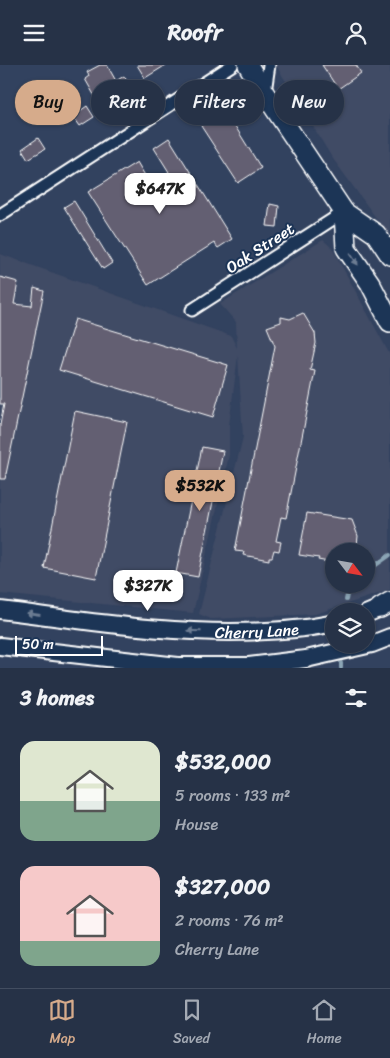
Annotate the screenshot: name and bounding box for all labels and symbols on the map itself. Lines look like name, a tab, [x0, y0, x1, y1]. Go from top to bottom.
pin: $647K	[125, 173, 195, 215]
street label: Oak Street	[220, 215, 300, 281]
one-way arrow	[349, 252, 359, 265]
pin: $532K	[165, 469, 235, 512]
north arrow	[325, 543, 375, 593]
pin: $327K	[113, 569, 183, 612]
one-way arrow	[24, 610, 40, 618]
street label: Cherry Lane	[215, 614, 300, 646]
one-way arrow	[186, 627, 202, 635]
scale bar	[15, 633, 102, 656]

